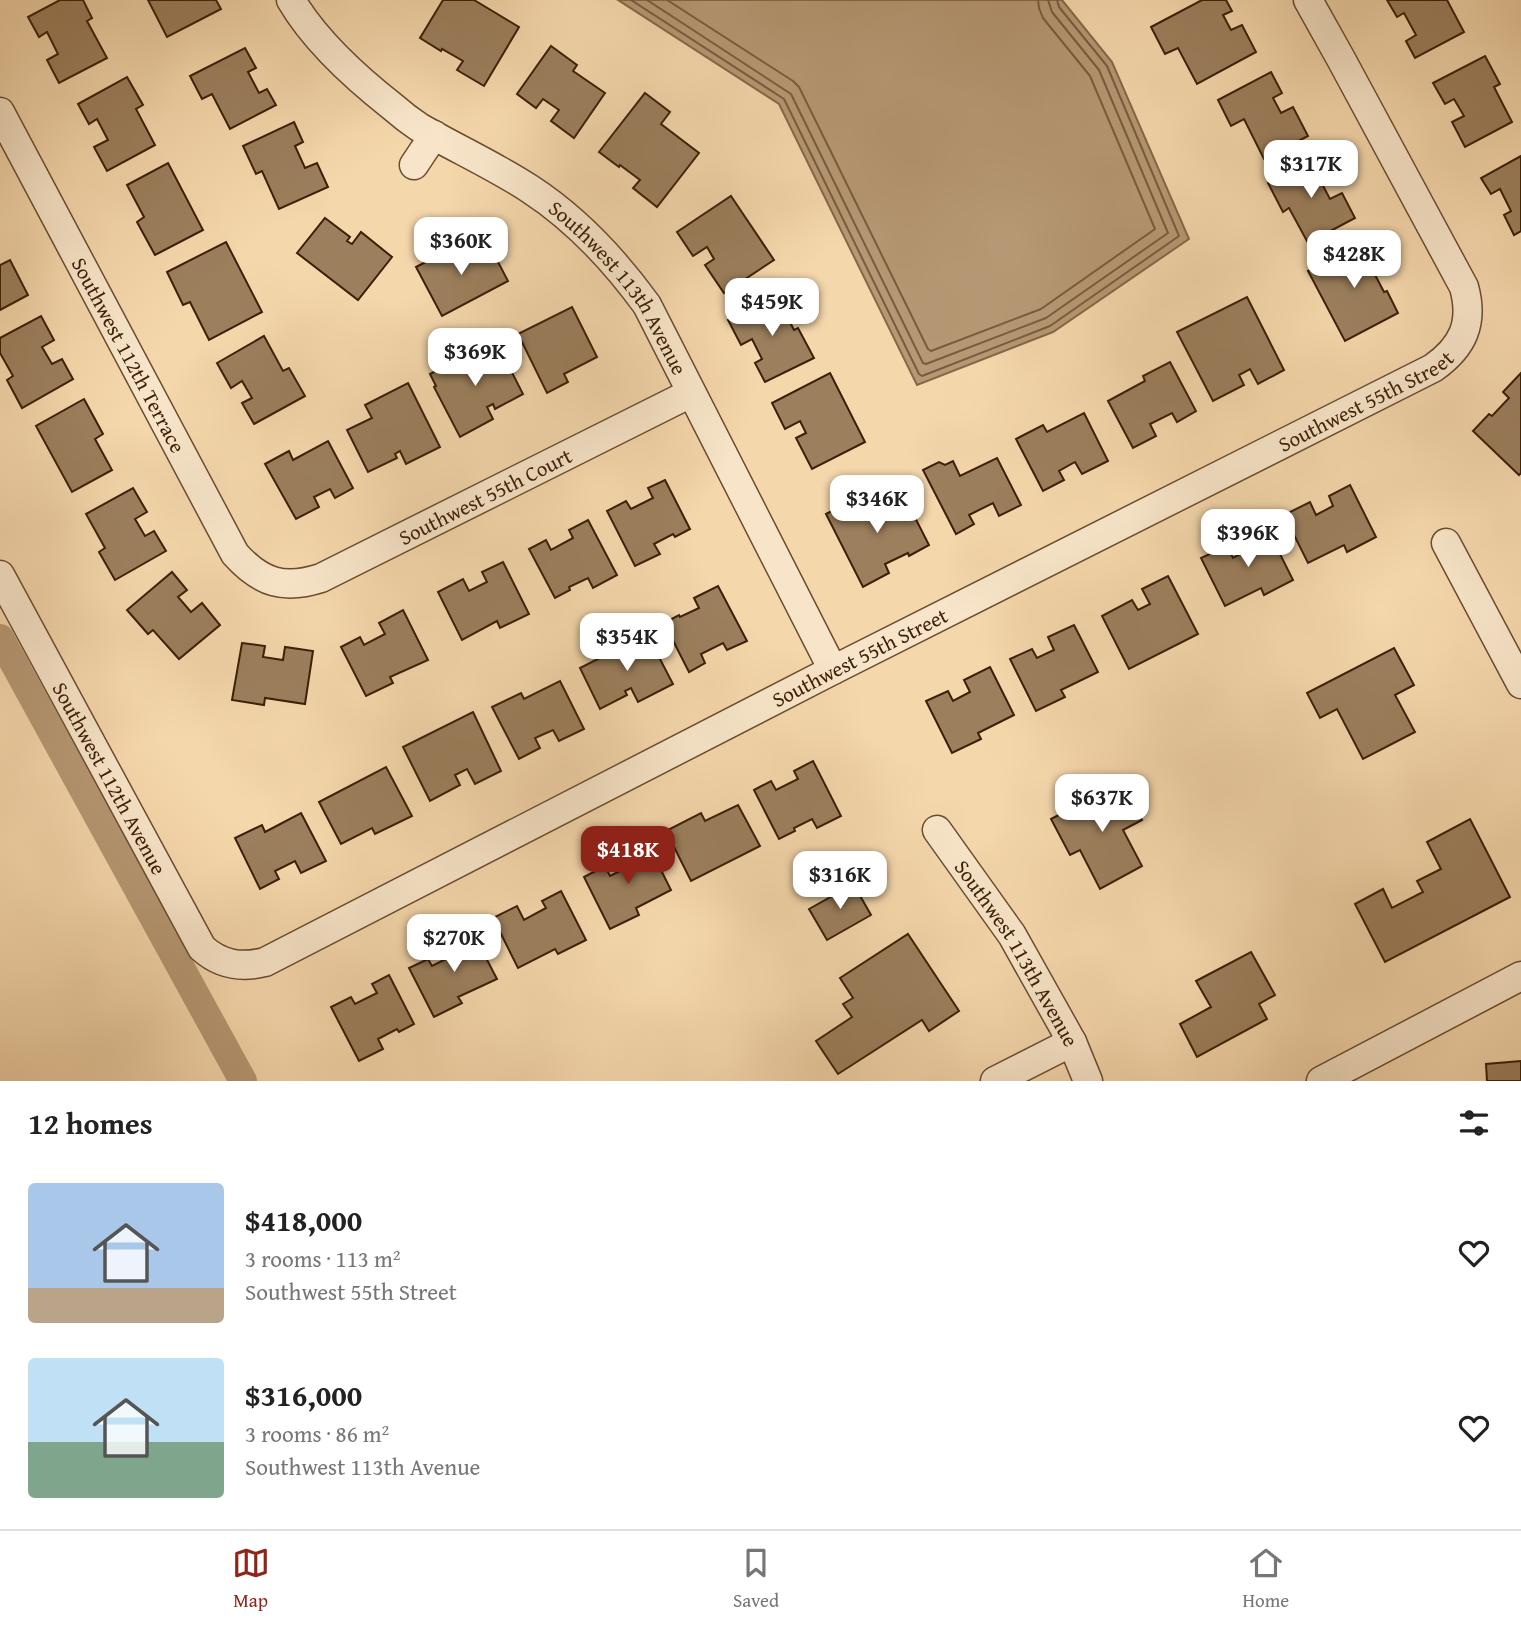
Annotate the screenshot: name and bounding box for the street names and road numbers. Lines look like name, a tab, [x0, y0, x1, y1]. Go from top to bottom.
street label: Southwest 113th Avenue	[542, 192, 696, 380]
street label: Southwest 112th Terrace	[64, 251, 194, 458]
street label: Southwest 55th Street	[1272, 342, 1461, 459]
street label: Southwest 55th Court	[393, 439, 577, 552]
street label: Southwest 55th Street	[766, 599, 953, 715]
street label: Southwest 112th Avenue	[45, 676, 175, 880]
street label: Southwest 113th Avenue	[947, 853, 1087, 1052]

